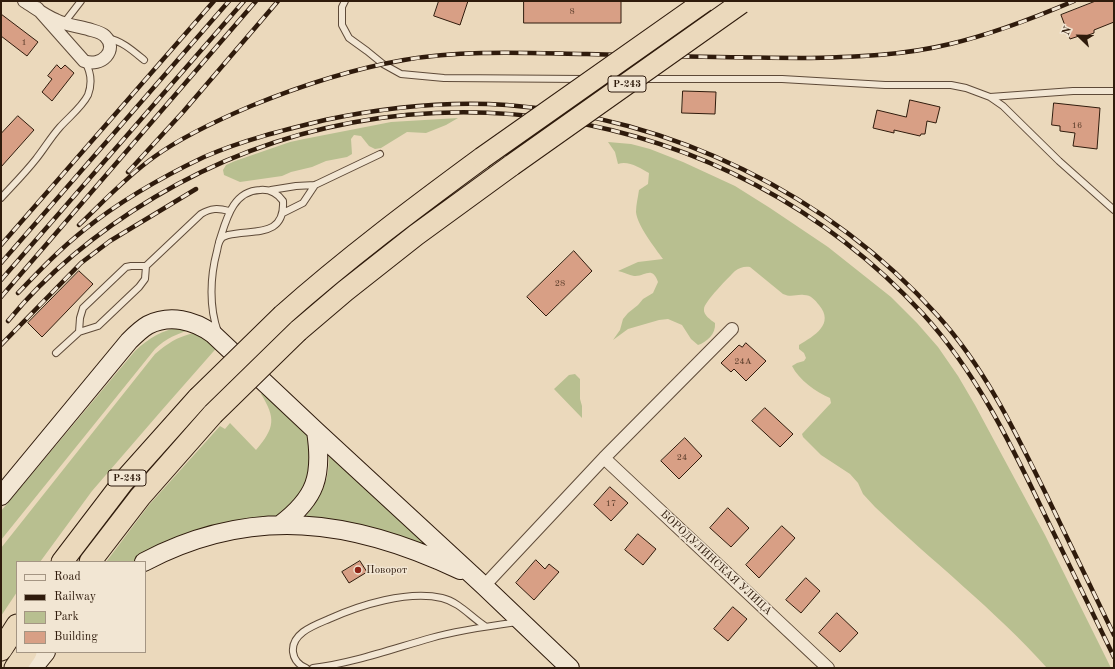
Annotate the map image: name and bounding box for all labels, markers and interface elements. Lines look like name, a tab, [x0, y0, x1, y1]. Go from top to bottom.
house number: 8	[569, 7, 575, 17]
north arrow	[1059, 16, 1099, 56]
text: N	[1061, 25, 1074, 37]
house number: 1	[21, 38, 27, 48]
road number: Р-243	[608, 76, 646, 92]
house number: 16	[1072, 121, 1082, 131]
house number: 28	[555, 279, 565, 289]
house number: 24А	[734, 357, 752, 367]
house number: 24	[677, 453, 687, 463]
road number: Р-243	[108, 470, 146, 486]
house number: 17	[606, 499, 616, 509]
street label: БОРОДУЛИНСКАЯ УЛИЦА	[657, 508, 775, 618]
legend	[16, 561, 146, 653]
place label: Поворот	[366, 563, 407, 577]
marker: Поворот	[353, 565, 363, 575]
text: Road	[54, 571, 81, 583]
text: Railway	[54, 591, 96, 603]
text: Park	[54, 611, 79, 623]
text: Building	[54, 631, 98, 643]

